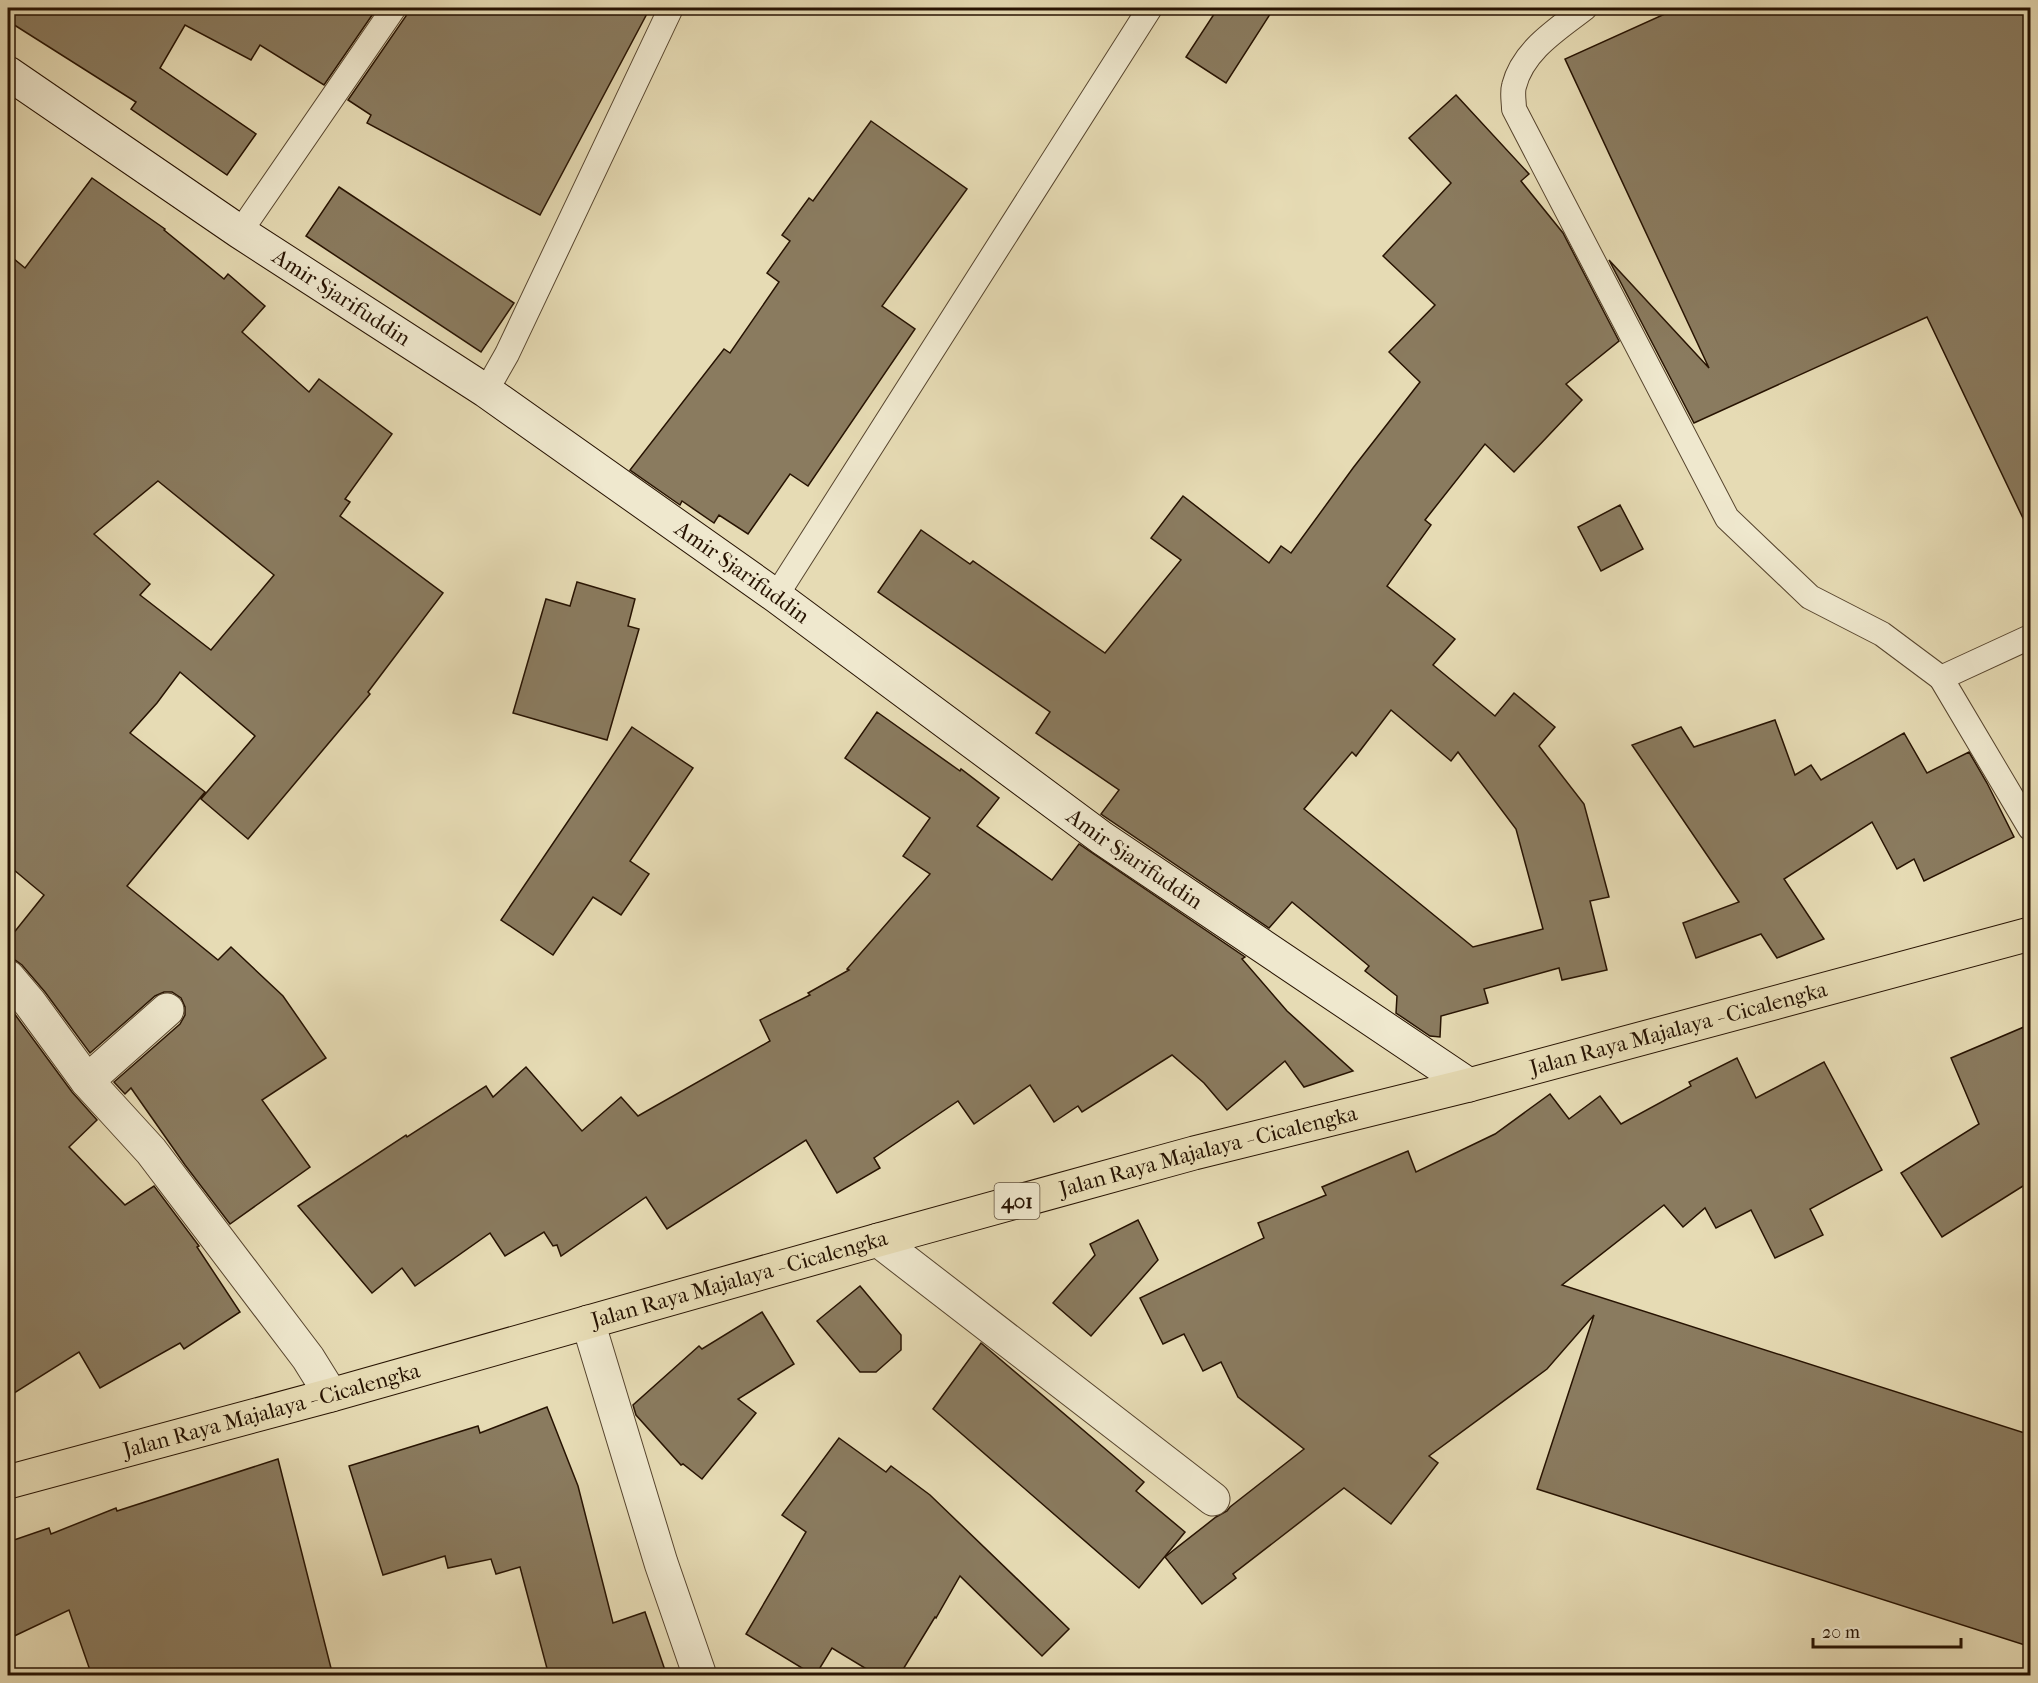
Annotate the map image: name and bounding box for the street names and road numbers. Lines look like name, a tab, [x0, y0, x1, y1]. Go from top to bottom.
street label: Amir Sjarifuddin	[267, 243, 416, 352]
street label: Amir Sjarifuddin	[669, 515, 815, 629]
street label: Amir Sjarifuddin	[1061, 803, 1208, 915]
street label: Jalan Raya Majalaya - Cicalengka	[1525, 976, 1831, 1082]
street label: Jalan Raya Majalaya - Cicalengka	[1054, 1100, 1361, 1203]
road number: 401	[994, 1183, 1040, 1219]
street label: Jalan Raya Majalaya - Cicalengka	[586, 1225, 891, 1334]
street label: Jalan Raya Majalaya - Cicalengka	[118, 1357, 424, 1464]

